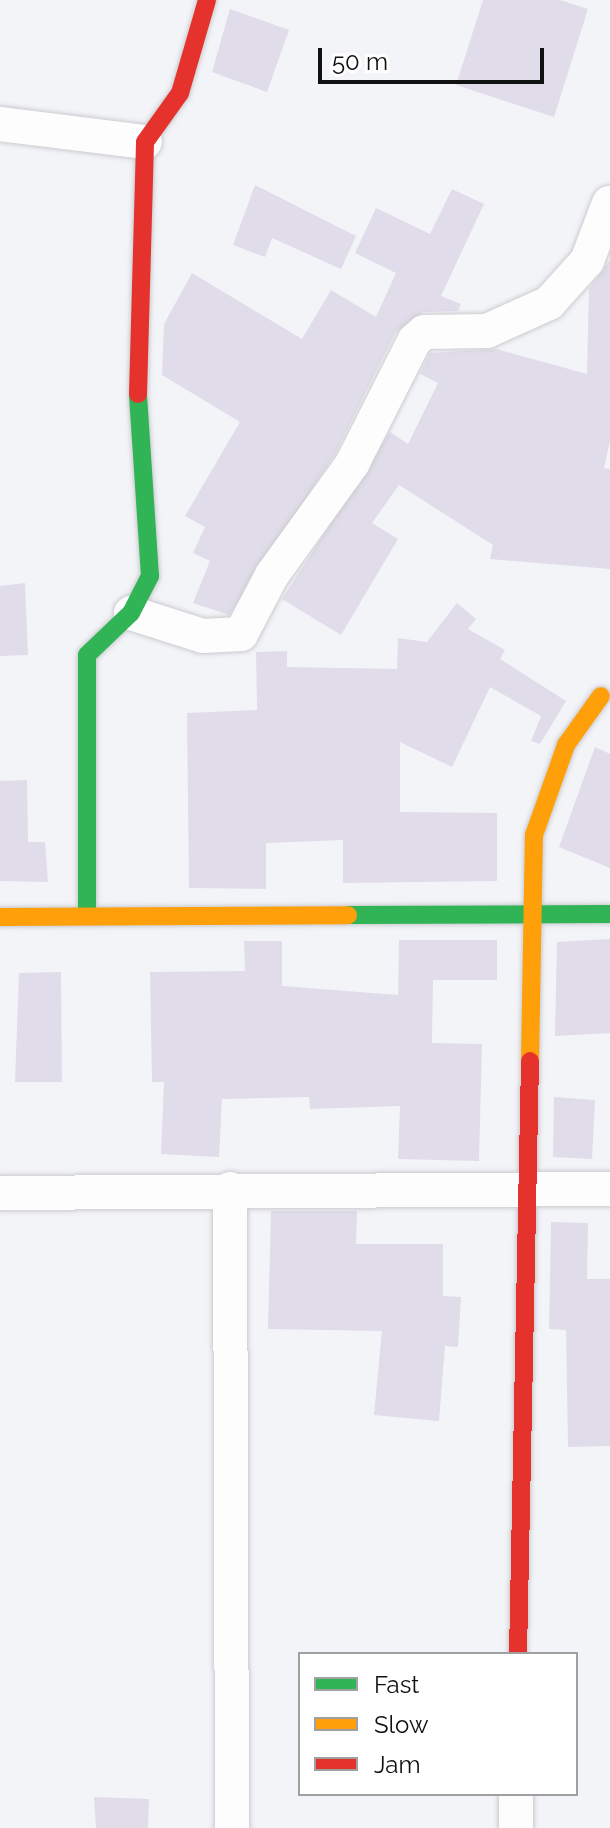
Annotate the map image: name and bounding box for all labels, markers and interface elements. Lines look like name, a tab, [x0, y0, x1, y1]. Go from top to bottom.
scale bar	[322, 32, 548, 82]
text: 50 m	[332, 47, 388, 76]
legend	[298, 1652, 578, 1796]
text: Fast	[374, 1670, 419, 1699]
text: Slow	[374, 1710, 428, 1739]
text: Jam	[374, 1750, 420, 1779]

